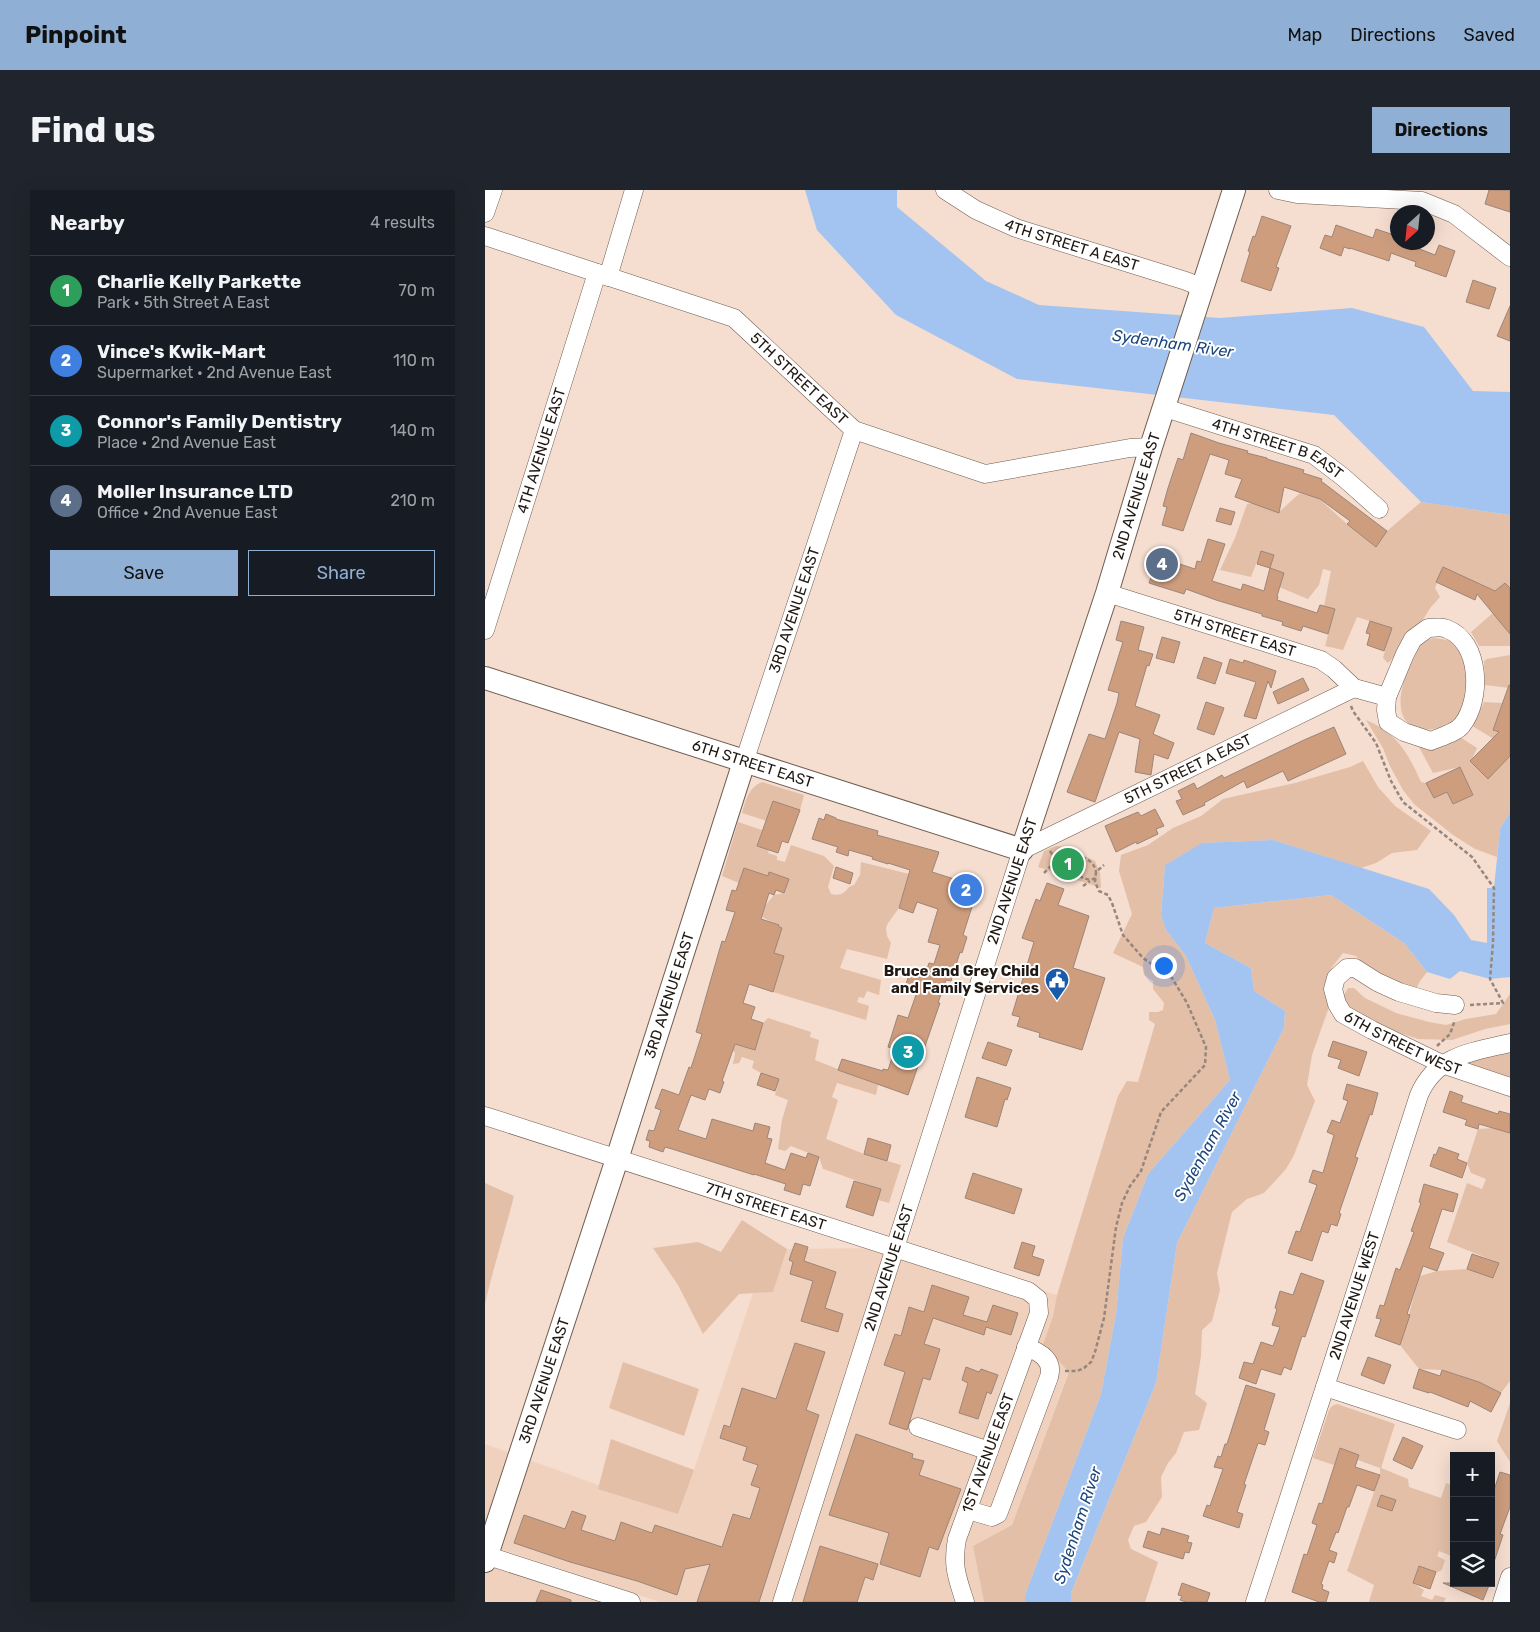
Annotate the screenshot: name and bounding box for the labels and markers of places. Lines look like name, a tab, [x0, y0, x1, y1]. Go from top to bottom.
pin: 4	[1146, 545, 1178, 583]
pin: 1	[1052, 845, 1084, 883]
pin: 2	[950, 871, 982, 909]
place label: Bruce and Grey Child and Family Services	[884, 962, 1039, 997]
public building icon: Bruce and Grey Child and Family Services	[1044, 967, 1070, 1001]
pin: 3	[892, 1033, 924, 1071]

